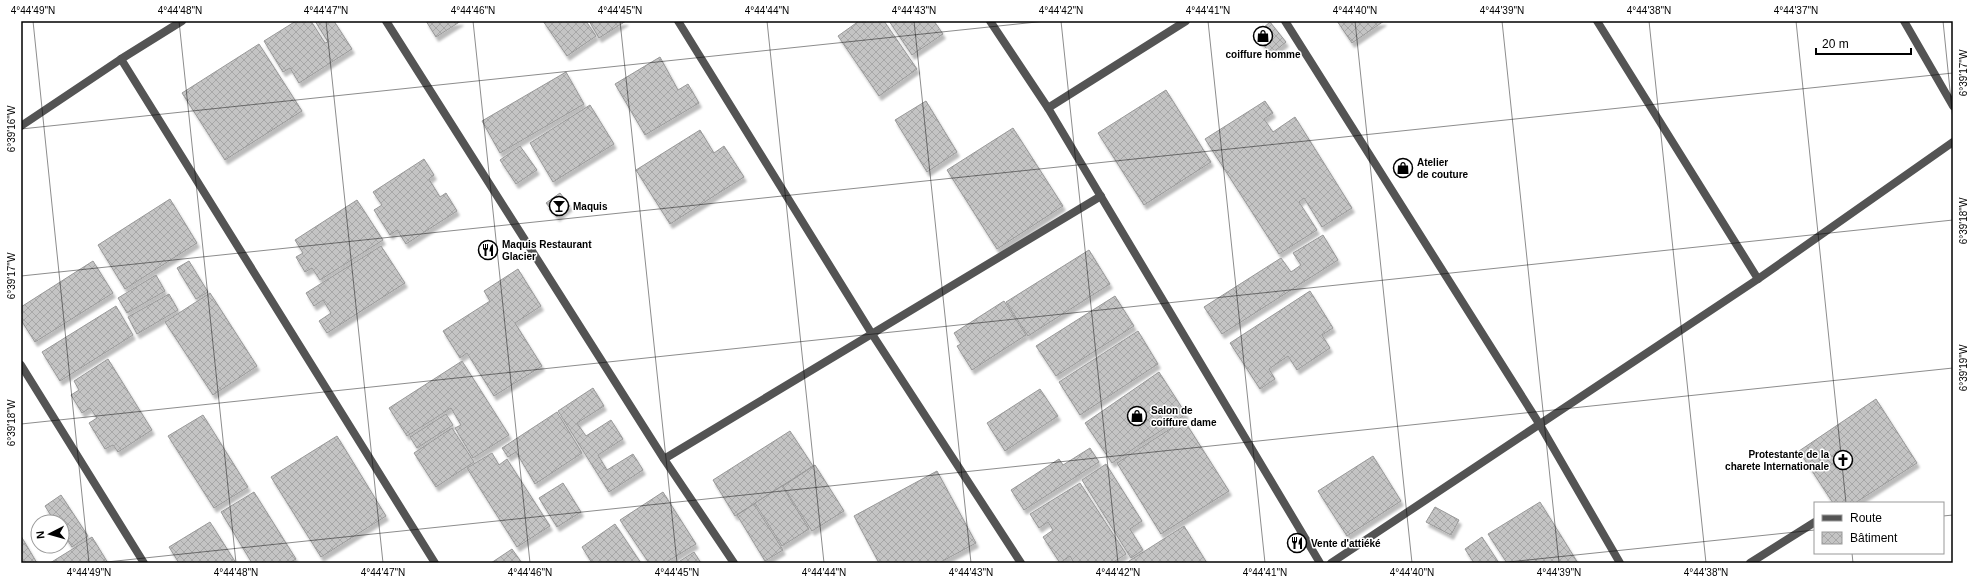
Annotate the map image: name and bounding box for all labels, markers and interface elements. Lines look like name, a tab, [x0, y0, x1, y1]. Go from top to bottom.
text: 4°44'49"N	[11, 5, 55, 16]
text: 4°44'48"N	[158, 5, 202, 16]
text: 4°44'47"N	[304, 5, 348, 16]
text: 4°44'46"N	[451, 5, 495, 16]
text: 4°44'45"N	[598, 5, 642, 16]
text: 4°44'44"N	[745, 5, 789, 16]
text: 4°44'43"N	[892, 5, 936, 16]
text: 4°44'42"N	[1039, 5, 1083, 16]
text: 4°44'41"N	[1186, 5, 1230, 16]
text: 4°44'40"N	[1333, 5, 1377, 16]
text: 4°44'39"N	[1480, 5, 1524, 16]
text: 4°44'38"N	[1627, 5, 1671, 16]
text: 4°44'37"N	[1774, 5, 1818, 16]
shop icon: coiffure homme	[1252, 25, 1274, 47]
scale bar	[1816, 30, 1911, 56]
text: 20 m	[1822, 37, 1849, 51]
place label: coiffure homme	[1225, 49, 1301, 60]
text: 6°39'17"W	[1958, 49, 1969, 96]
text: 6°39'16"W	[6, 105, 17, 152]
shop icon: Atelier de couture	[1392, 157, 1414, 179]
place label: Atelier de couture	[1417, 157, 1469, 180]
bar icon: Maquis	[548, 195, 570, 217]
text: 6°39'18"W	[1958, 197, 1969, 244]
place label: Maquis	[573, 201, 608, 212]
restaurant icon: Maquis Restaurant Glacier	[477, 239, 499, 261]
place label: Maquis Restaurant Glacier	[502, 239, 592, 262]
text: 6°39'17"W	[6, 252, 17, 299]
text: 6°39'19"W	[1958, 344, 1969, 391]
text: 6°39'18"W	[6, 399, 17, 446]
shop icon: Salon de coiffure dame	[1126, 405, 1148, 427]
place label: Salon de coiffure dame	[1151, 405, 1217, 428]
place label: Protestante de la charete Internationale	[1725, 449, 1829, 472]
church icon: Protestante de la charete Internationale	[1832, 449, 1854, 471]
legend	[1814, 502, 1944, 554]
text: Route	[1850, 511, 1882, 525]
north arrow	[30, 514, 70, 554]
text: N	[34, 530, 46, 540]
text: Bâtiment	[1850, 531, 1898, 545]
restaurant icon: Vente d'attiéké	[1286, 532, 1308, 554]
place label: Vente d'attiéké	[1311, 538, 1381, 549]
text: 4°44'49"N	[67, 567, 111, 578]
text: 4°44'48"N	[214, 567, 258, 578]
text: 4°44'47"N	[361, 567, 405, 578]
text: 4°44'46"N	[508, 567, 552, 578]
text: 4°44'45"N	[655, 567, 699, 578]
text: 4°44'44"N	[802, 567, 846, 578]
text: 4°44'43"N	[949, 567, 993, 578]
text: 4°44'42"N	[1096, 567, 1140, 578]
text: 4°44'41"N	[1243, 567, 1287, 578]
text: 4°44'40"N	[1390, 567, 1434, 578]
text: 4°44'39"N	[1537, 567, 1581, 578]
text: 4°44'38"N	[1684, 567, 1728, 578]

